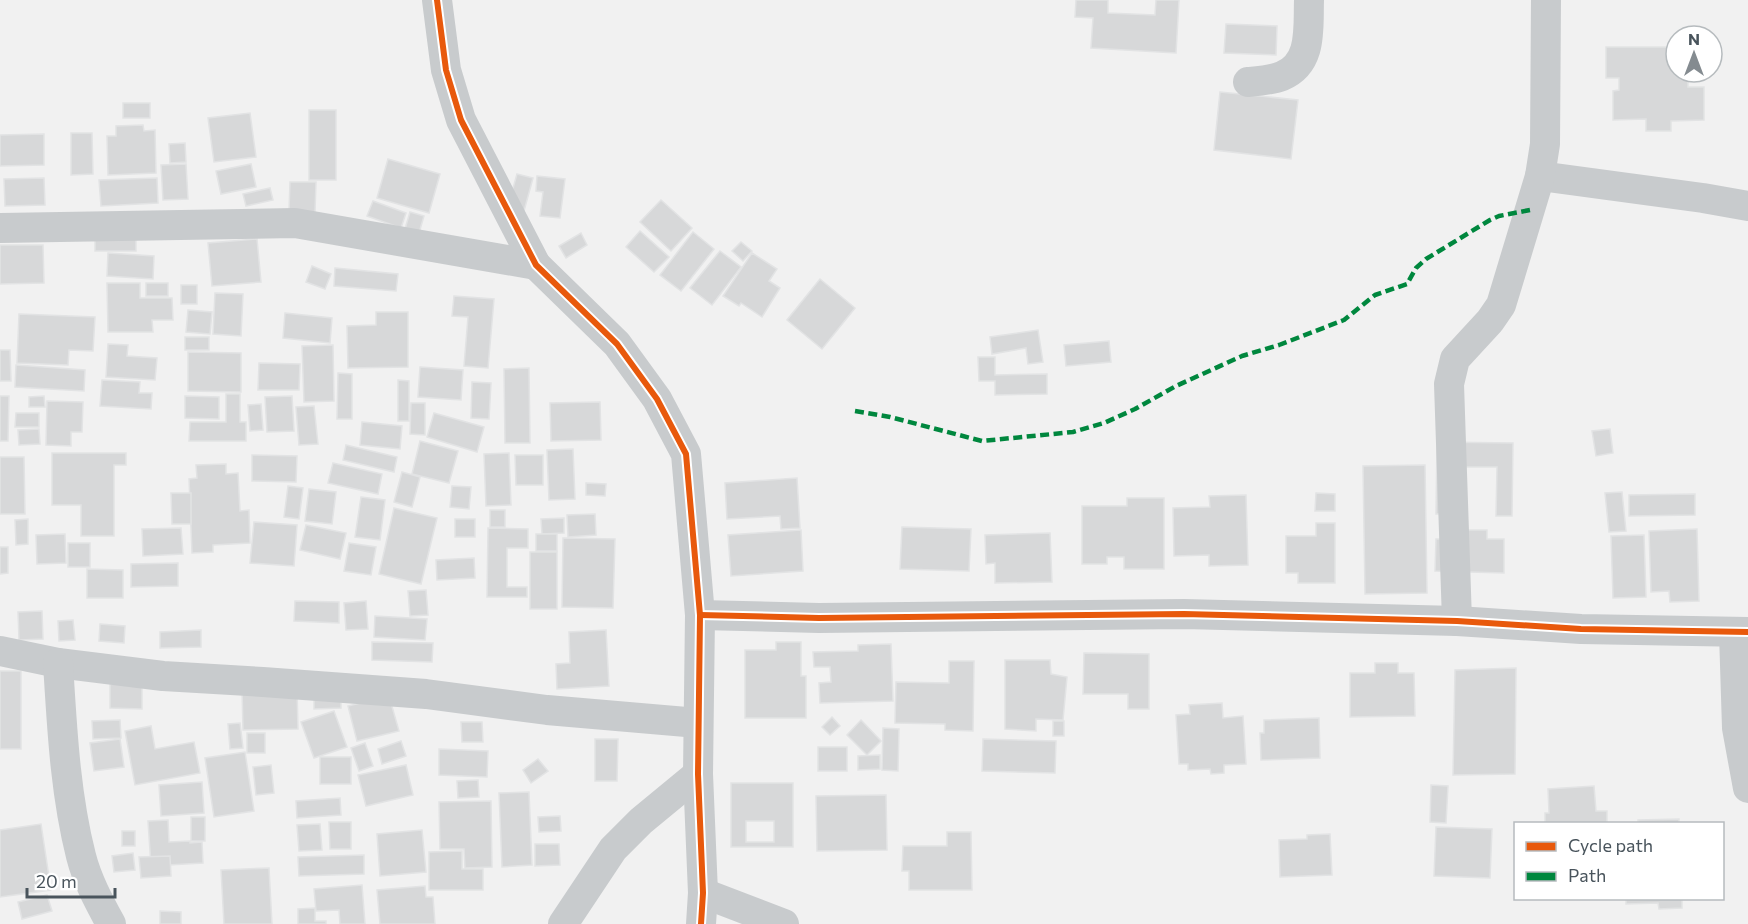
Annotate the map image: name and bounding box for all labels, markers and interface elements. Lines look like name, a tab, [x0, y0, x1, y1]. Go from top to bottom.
north arrow	[1664, 24, 1724, 84]
text: N	[1688, 29, 1700, 48]
legend	[1514, 822, 1724, 900]
text: Cycle path	[1568, 834, 1653, 856]
scale bar	[27, 861, 116, 899]
text: Path	[1568, 864, 1606, 886]
text: 20 m	[36, 870, 77, 892]

